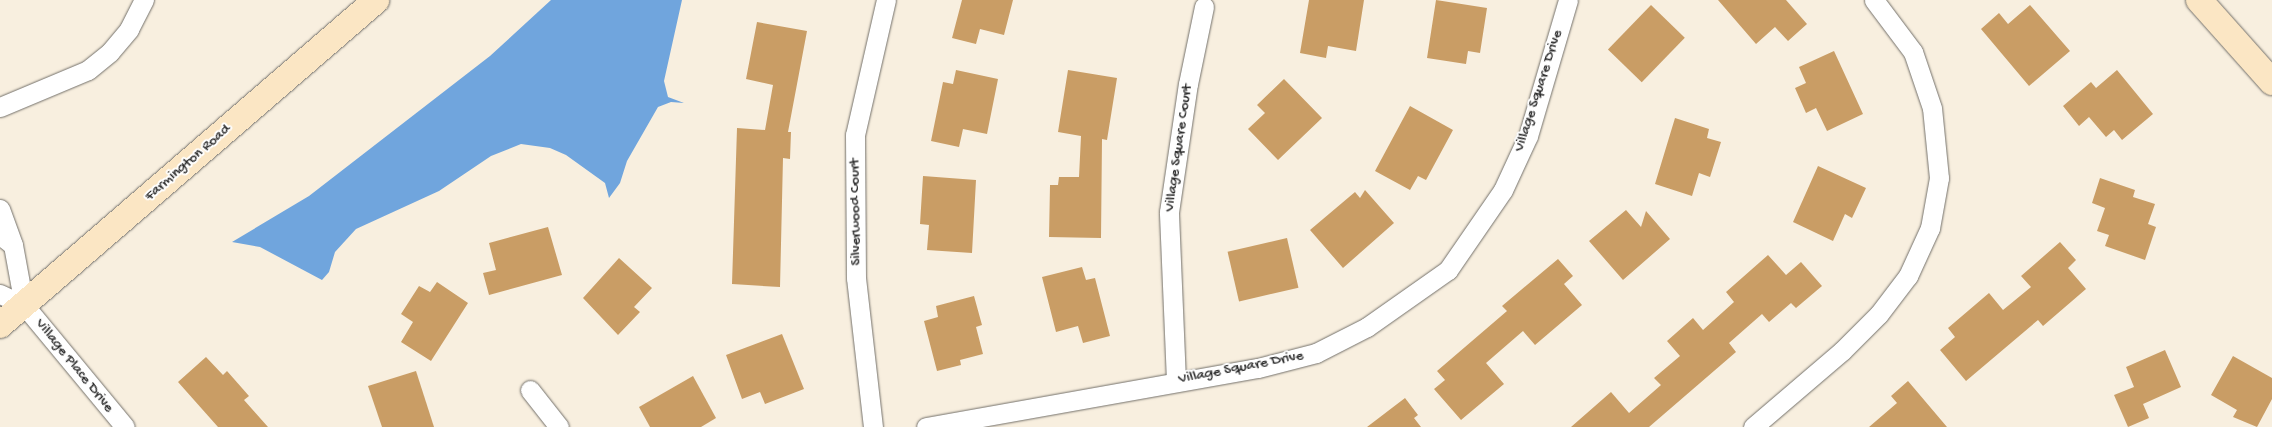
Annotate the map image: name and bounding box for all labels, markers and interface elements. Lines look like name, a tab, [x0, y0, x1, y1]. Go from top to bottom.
street label: Village Square Drive	[1511, 28, 1567, 154]
street label: Village Square Court	[1161, 83, 1197, 213]
street label: Farmington Road	[141, 121, 235, 205]
street label: Silverwood Court	[846, 158, 866, 266]
street label: Village Place Drive	[31, 316, 117, 416]
street label: Village Square Drive	[1177, 347, 1305, 389]

